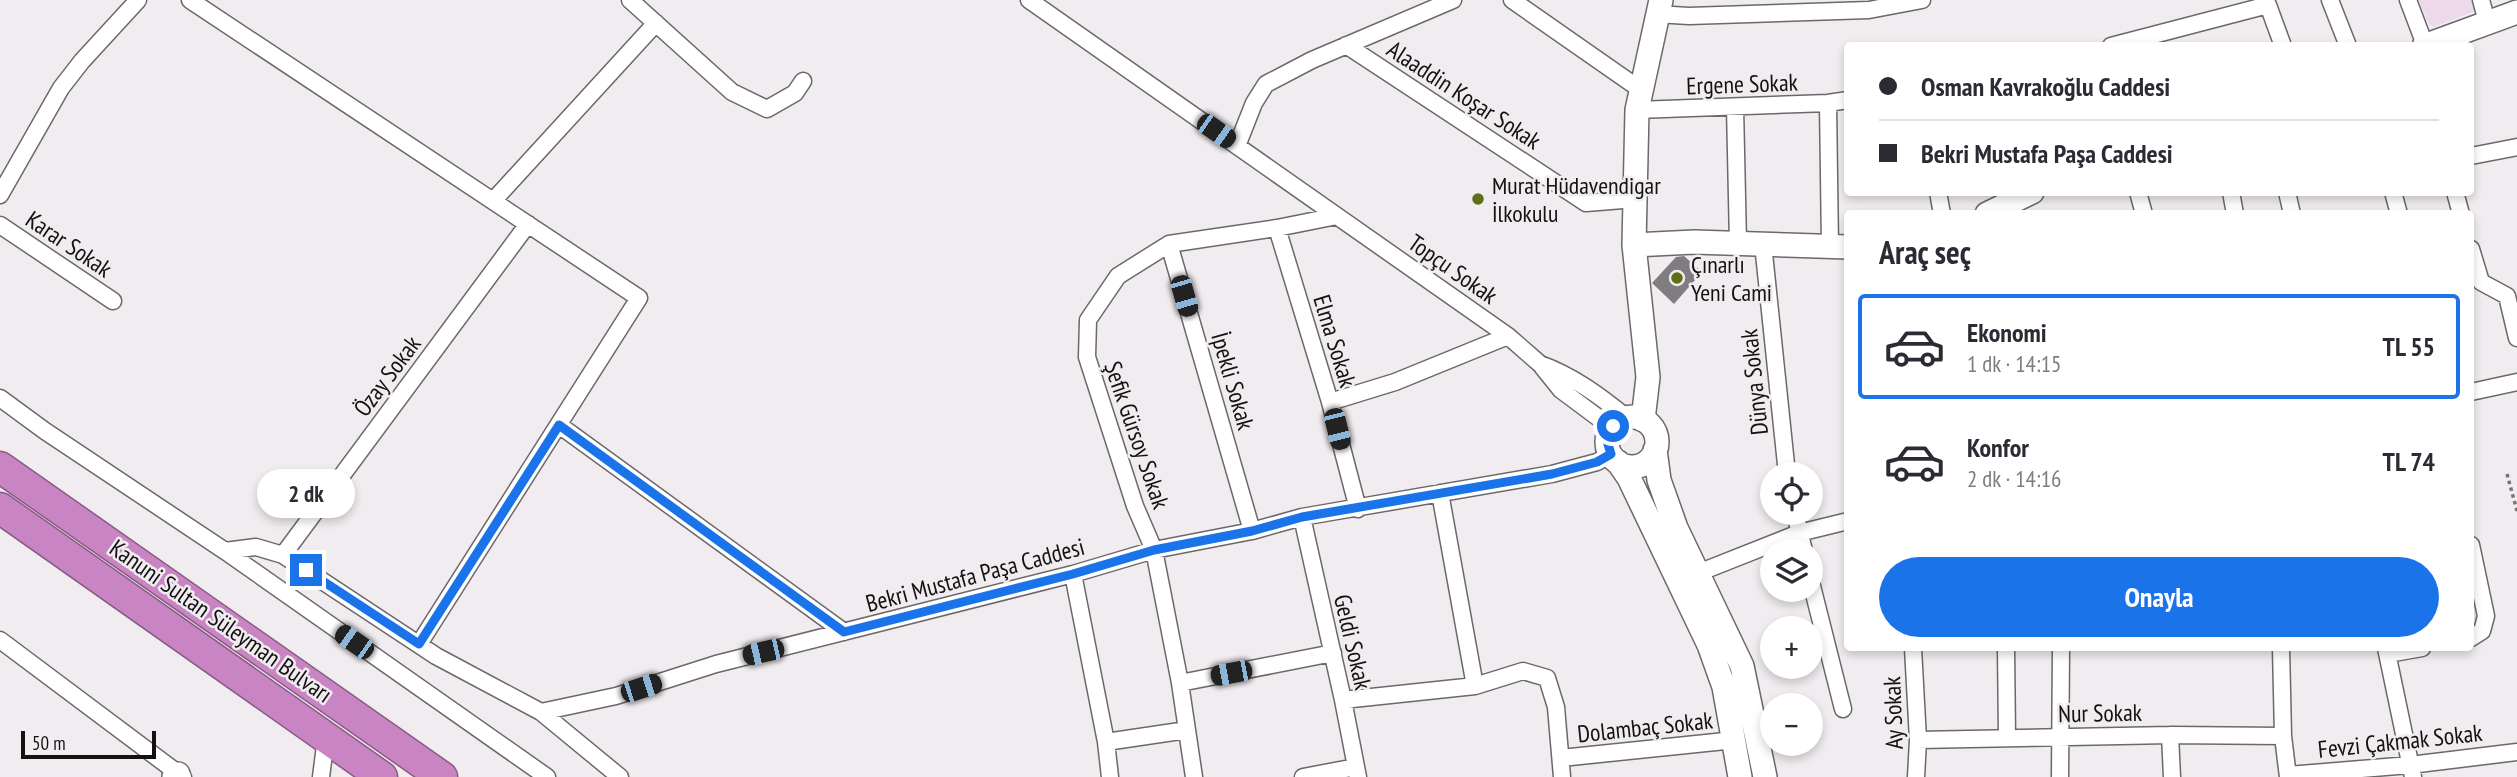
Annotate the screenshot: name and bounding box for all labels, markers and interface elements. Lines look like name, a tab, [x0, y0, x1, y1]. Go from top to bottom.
street label: Alaaddin Koşar Sokak	[1381, 34, 1547, 157]
street label: Ergene Sokak	[1686, 67, 1799, 101]
text: Osman Kavrakoğlu Caddesi	[1921, 70, 2170, 103]
car	[1193, 110, 1240, 152]
text: Bekri Mustafa Paşa Caddesi	[1921, 137, 2173, 170]
place label: Murat Hüdavendigar İlkokulu	[1492, 170, 1661, 229]
marker: Murat Hüdavendigar İlkokulu	[1470, 191, 1486, 207]
street label: Karar Sokak	[20, 204, 119, 285]
street label: Topçu Sokak	[1402, 227, 1504, 311]
text: Araç seç	[1879, 231, 1971, 273]
place label: Çınarlı Yeni Cami	[1691, 249, 1772, 308]
marker: Çınarlı Yeni Cami	[1669, 270, 1685, 286]
car	[1169, 273, 1200, 319]
street label: Elma Sokak	[1306, 291, 1364, 392]
icon: car	[1883, 315, 1946, 378]
text: Ekonomi	[1967, 316, 2047, 349]
street label: Dünya Sokak	[1733, 327, 1775, 436]
street label: Özay Sokak	[347, 329, 428, 423]
street label: İpekli Sokak	[1204, 329, 1262, 434]
text: TL 55	[2383, 330, 2435, 363]
text: 1 dk · 14:15	[1967, 349, 2061, 378]
street label: Şefik Gürsoy Sokak	[1097, 357, 1177, 513]
car	[1322, 406, 1353, 452]
route start	[1597, 410, 1629, 442]
icon: car	[1883, 430, 1946, 493]
text: Konfor	[1967, 431, 2029, 464]
text: TL 74	[2383, 445, 2435, 478]
map controls	[1760, 462, 1823, 756]
button: locate	[1760, 462, 1823, 525]
text: 2 dk · 14:16	[1967, 464, 2061, 493]
callout: 2 dk	[257, 468, 355, 518]
text: 2 dk	[288, 479, 324, 508]
street label: Bekri Mustafa Paşa Caddesi	[862, 531, 1088, 619]
street label: Kanuni Sultan Süleyman Bulvarı	[104, 532, 338, 710]
button: layers	[1760, 539, 1823, 602]
route end	[290, 554, 322, 586]
button: Onayla	[1879, 557, 2439, 637]
street label: Geldi Sokak	[1327, 591, 1379, 693]
button: +	[1760, 616, 1823, 679]
car	[331, 621, 378, 663]
car	[741, 637, 786, 667]
car	[1209, 659, 1254, 687]
car	[618, 672, 665, 704]
street label: Ay Sokak	[1876, 675, 1910, 750]
button: −	[1760, 693, 1823, 756]
street label: Nur Sokak	[2058, 697, 2143, 729]
street label: Dolambaç Sokak	[1576, 704, 1715, 750]
street label: Fevzi Çakmak Sokak	[2316, 717, 2484, 765]
scale bar	[21, 728, 156, 760]
text: 50 m	[32, 731, 66, 755]

